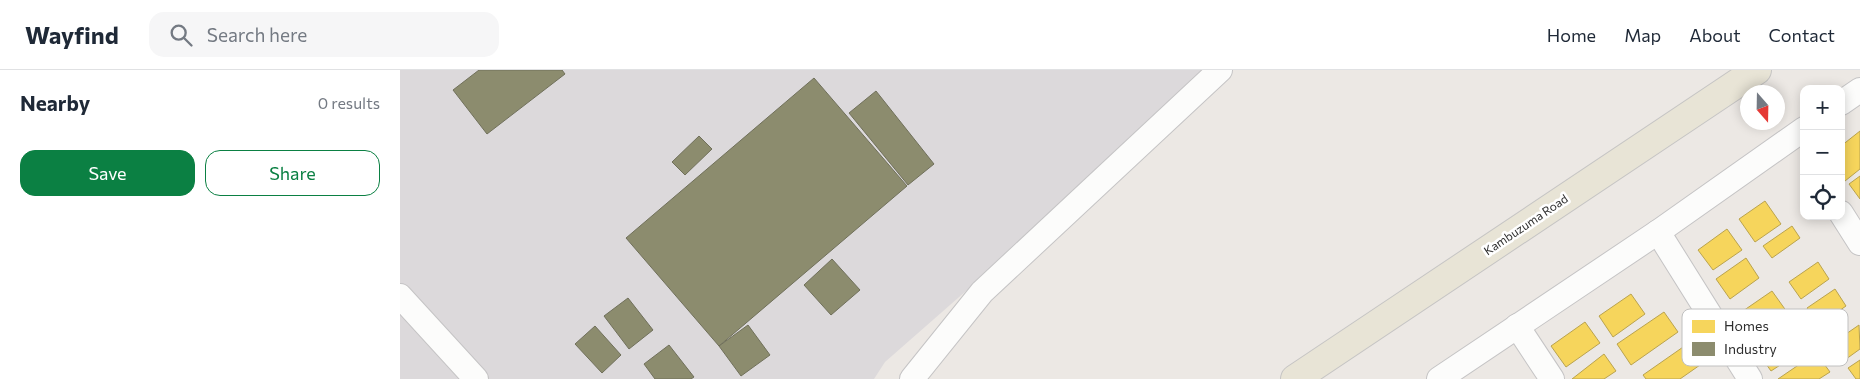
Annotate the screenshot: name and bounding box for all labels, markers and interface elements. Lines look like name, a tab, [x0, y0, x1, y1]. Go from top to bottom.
search box	[149, 12, 499, 57]
text: Wayfind	[25, 20, 119, 49]
icon: search	[167, 21, 195, 49]
text: Search here	[207, 23, 307, 46]
text: Home	[1547, 24, 1596, 46]
text: Map	[1624, 24, 1661, 46]
text: About	[1689, 24, 1741, 46]
text: Contact	[1769, 24, 1835, 46]
north arrow	[1740, 85, 1785, 130]
map controls	[1800, 85, 1845, 220]
button: +	[1800, 85, 1845, 130]
text: Nearby	[20, 90, 90, 115]
text: 0 results	[318, 93, 380, 112]
button: −	[1800, 130, 1845, 175]
button: Save	[20, 150, 195, 196]
button: Share	[205, 150, 380, 196]
button: locate	[1800, 175, 1845, 220]
street label: Kambuzuma Road	[1481, 191, 1570, 257]
legend	[1682, 309, 1848, 366]
text: Homes	[1724, 317, 1769, 334]
text: Industry	[1724, 340, 1777, 357]

